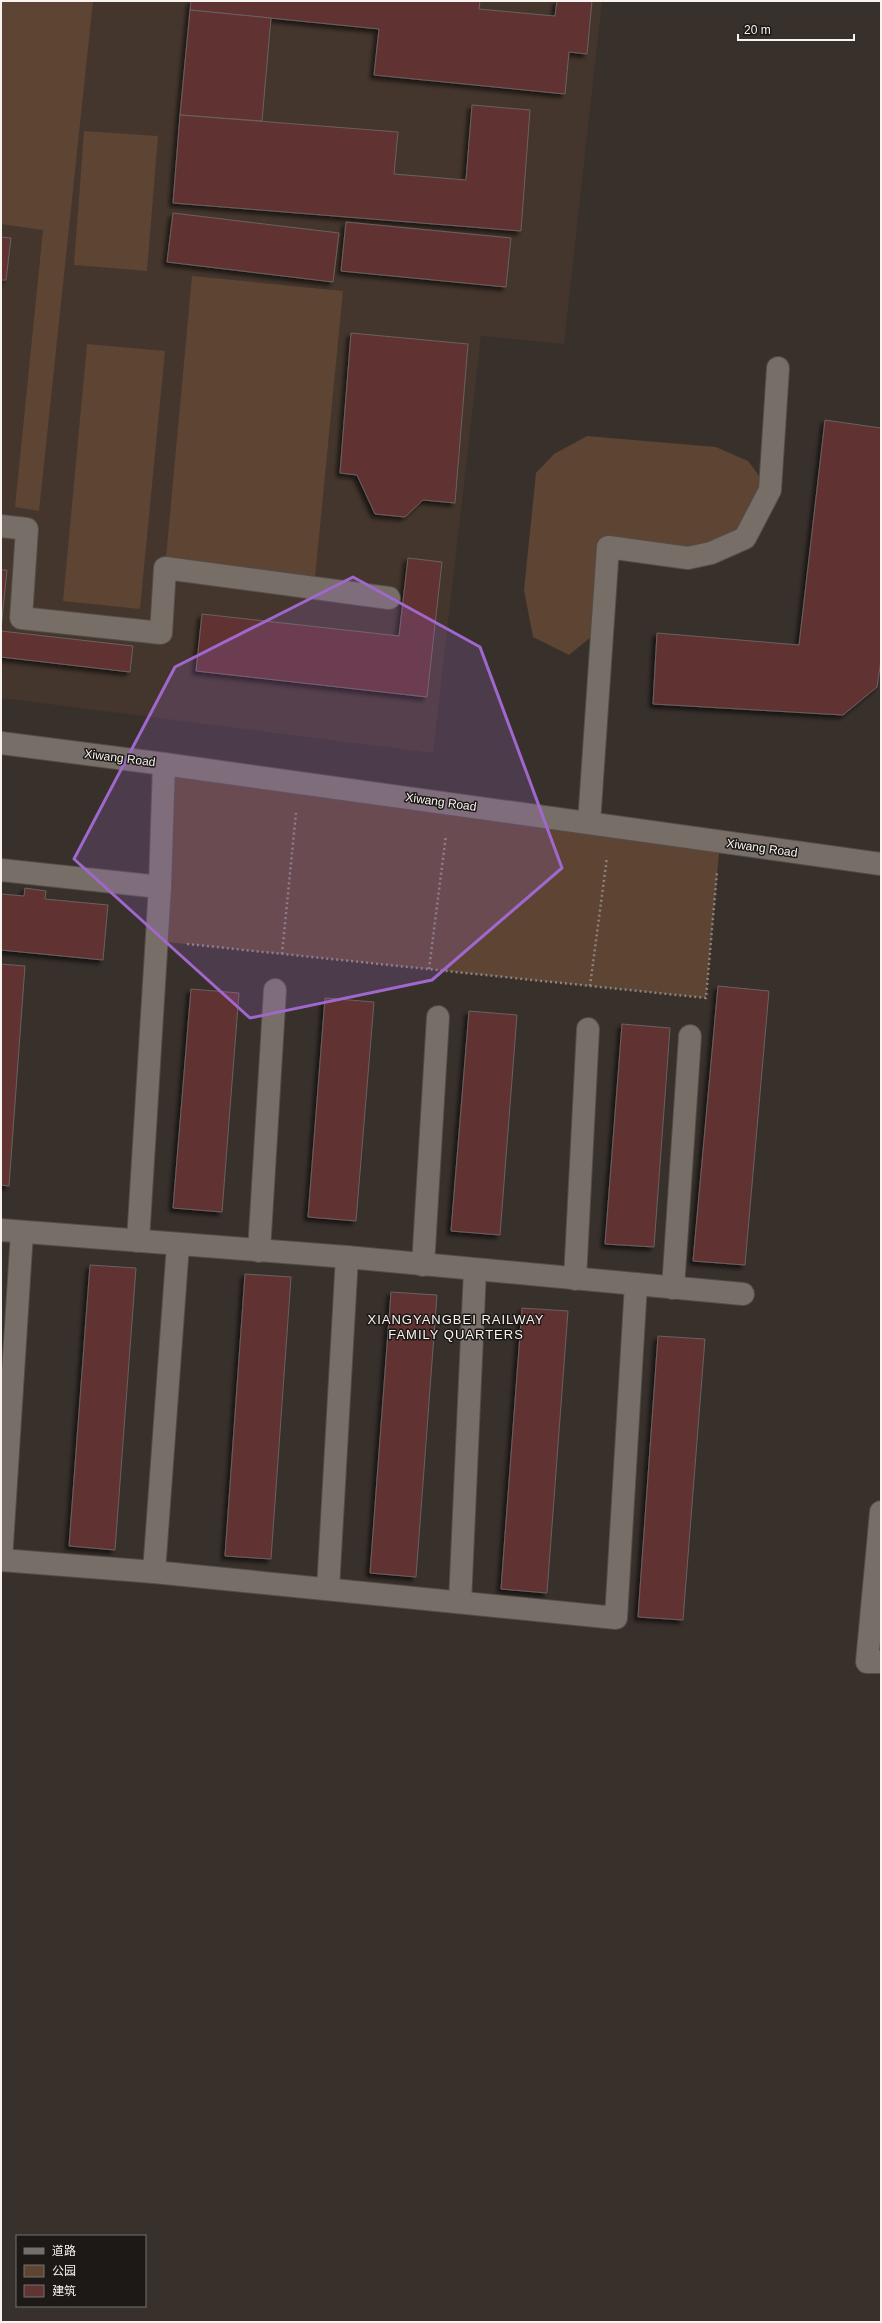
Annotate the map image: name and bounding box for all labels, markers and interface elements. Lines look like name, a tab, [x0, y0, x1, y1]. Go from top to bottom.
scale bar	[738, 16, 854, 42]
text: 20 m	[744, 23, 771, 37]
street label: Xiwang Road	[84, 747, 156, 769]
street label: Xiwang Road	[405, 790, 477, 814]
street label: Xiwang Road	[726, 836, 798, 860]
district label: XIANGYANGBEI RAILWAY FAMILY QUARTERS	[368, 1312, 545, 1342]
legend	[16, 2235, 146, 2307]
text: 道路	[52, 2244, 76, 2258]
text: 公园	[52, 2264, 76, 2278]
text: 建筑	[52, 2284, 76, 2298]

